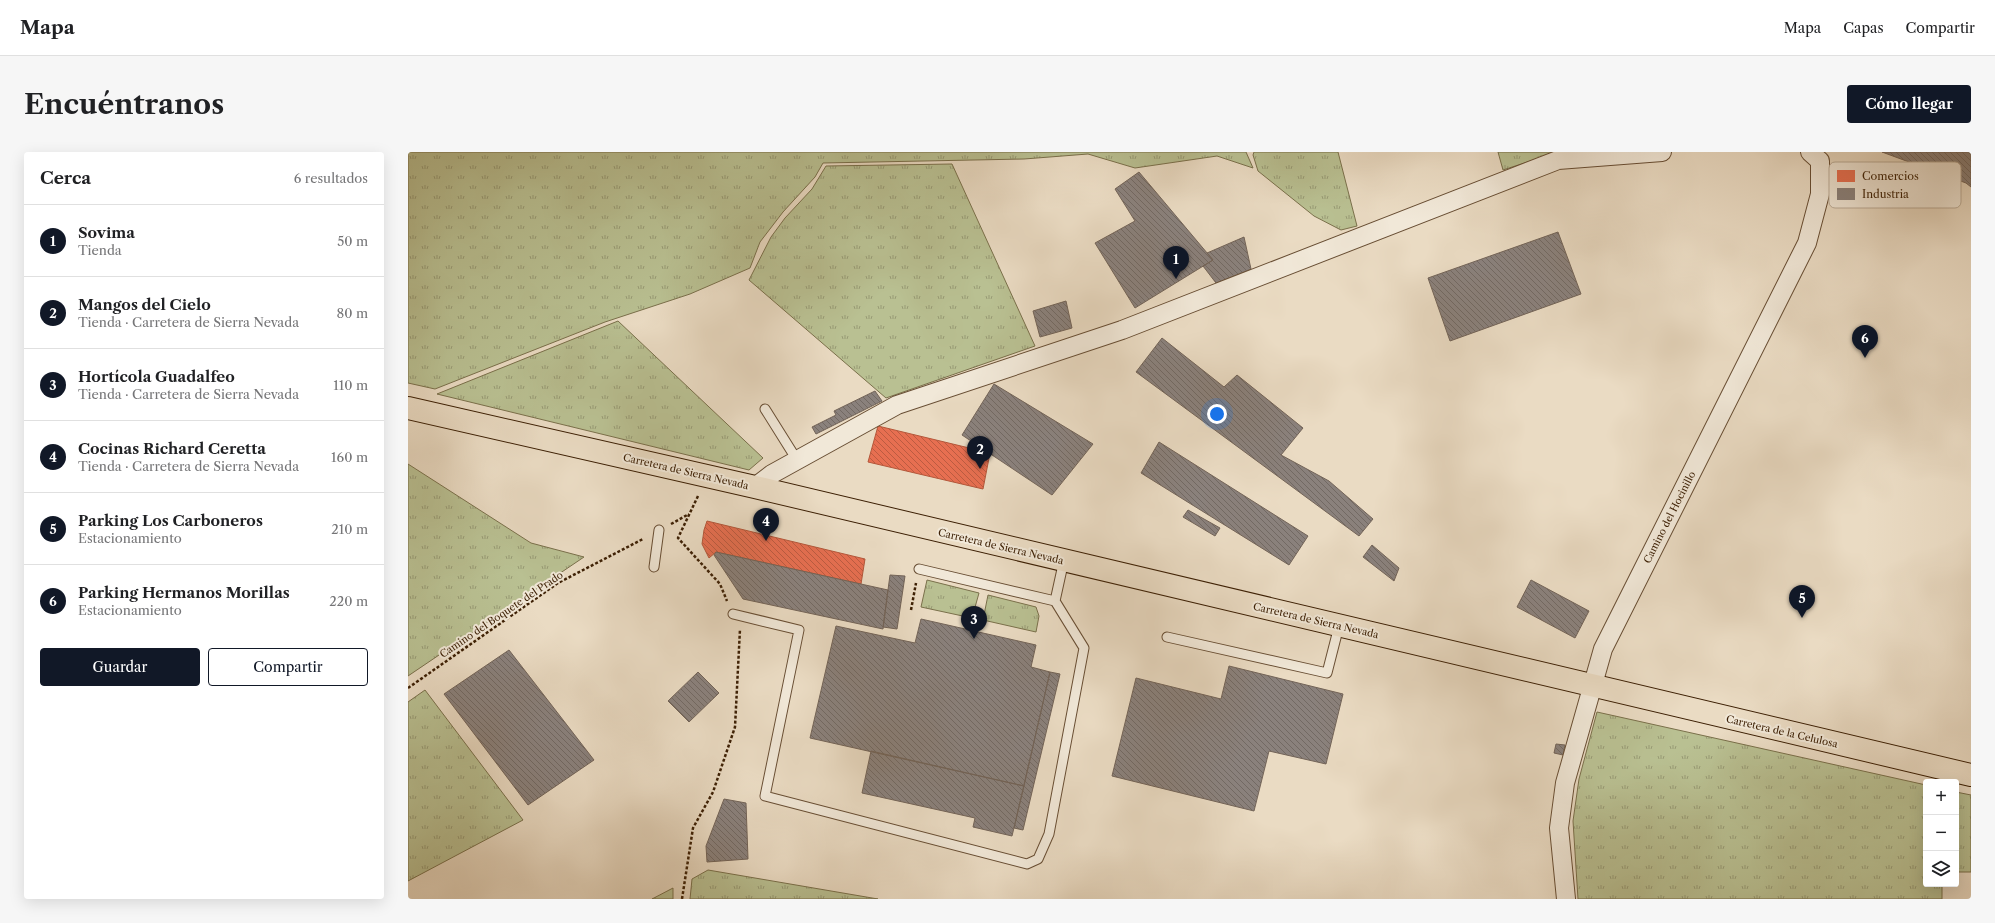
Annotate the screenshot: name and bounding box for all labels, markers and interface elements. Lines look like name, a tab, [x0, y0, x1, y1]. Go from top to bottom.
text: Mapa	[20, 16, 75, 39]
text: Mapa	[1784, 19, 1821, 37]
text: Capas	[1843, 19, 1884, 37]
text: Compartir	[1906, 19, 1975, 37]
button: Cómo llegar	[1847, 85, 1971, 123]
text: Encuéntranos	[24, 87, 224, 121]
legend	[1829, 162, 1961, 208]
text: Cerca	[40, 168, 91, 188]
text: Comercios	[1862, 169, 1919, 183]
text: 6 resultados	[294, 170, 368, 186]
text: Industria	[1862, 187, 1909, 201]
text: Sovima	[78, 223, 135, 242]
text: 1	[50, 233, 56, 249]
text: 50 m	[337, 233, 368, 249]
text: Tienda	[78, 242, 122, 258]
pin: 1	[1163, 246, 1189, 279]
text: Mangos del Cielo	[78, 295, 211, 314]
text: 2	[49, 305, 57, 321]
text: 80 m	[336, 305, 368, 321]
text: Tienda · Carretera de Sierra Nevada	[78, 314, 299, 330]
pin: 6	[1852, 325, 1878, 358]
text: Hortícola Guadalfeo	[78, 367, 235, 386]
text: 3	[49, 377, 57, 393]
text: 110 m	[333, 377, 368, 393]
text: Tienda · Carretera de Sierra Nevada	[78, 386, 299, 402]
your location	[1207, 404, 1227, 424]
pin: 2	[967, 436, 993, 469]
text: Cocinas Richard Ceretta	[78, 439, 266, 458]
text: 4	[49, 449, 57, 465]
text: 160 m	[331, 449, 368, 465]
street label: Carretera de Sierra Nevada	[622, 451, 751, 492]
text: Tienda · Carretera de Sierra Nevada	[78, 458, 299, 474]
street label: Camino del Hocinillo	[1641, 469, 1698, 566]
pin: 4	[753, 508, 779, 541]
text: Parking Los Carboneros	[78, 511, 263, 530]
text: 5	[49, 521, 57, 537]
text: 210 m	[331, 521, 368, 537]
street label: Carretera de Sierra Nevada	[937, 526, 1066, 567]
text: Estacionamiento	[78, 530, 182, 546]
street label: Camino del Boquete del Prado	[437, 568, 565, 661]
text: Parking Hermanos Morillas	[78, 583, 290, 602]
pin: 5	[1789, 585, 1815, 618]
text: 6	[49, 593, 57, 609]
text: 220 m	[329, 593, 368, 609]
street label: Carretera de Sierra Nevada	[1252, 600, 1381, 641]
text: Estacionamiento	[78, 602, 182, 618]
pin: 3	[961, 606, 987, 639]
button: Guardar	[40, 648, 200, 686]
button: Compartir	[208, 648, 368, 686]
street label: Carretera de la Celulosa	[1725, 712, 1840, 751]
map controls	[1923, 779, 1959, 887]
button: +	[1923, 779, 1959, 815]
button: −	[1923, 815, 1959, 851]
button: layers	[1923, 851, 1959, 887]

